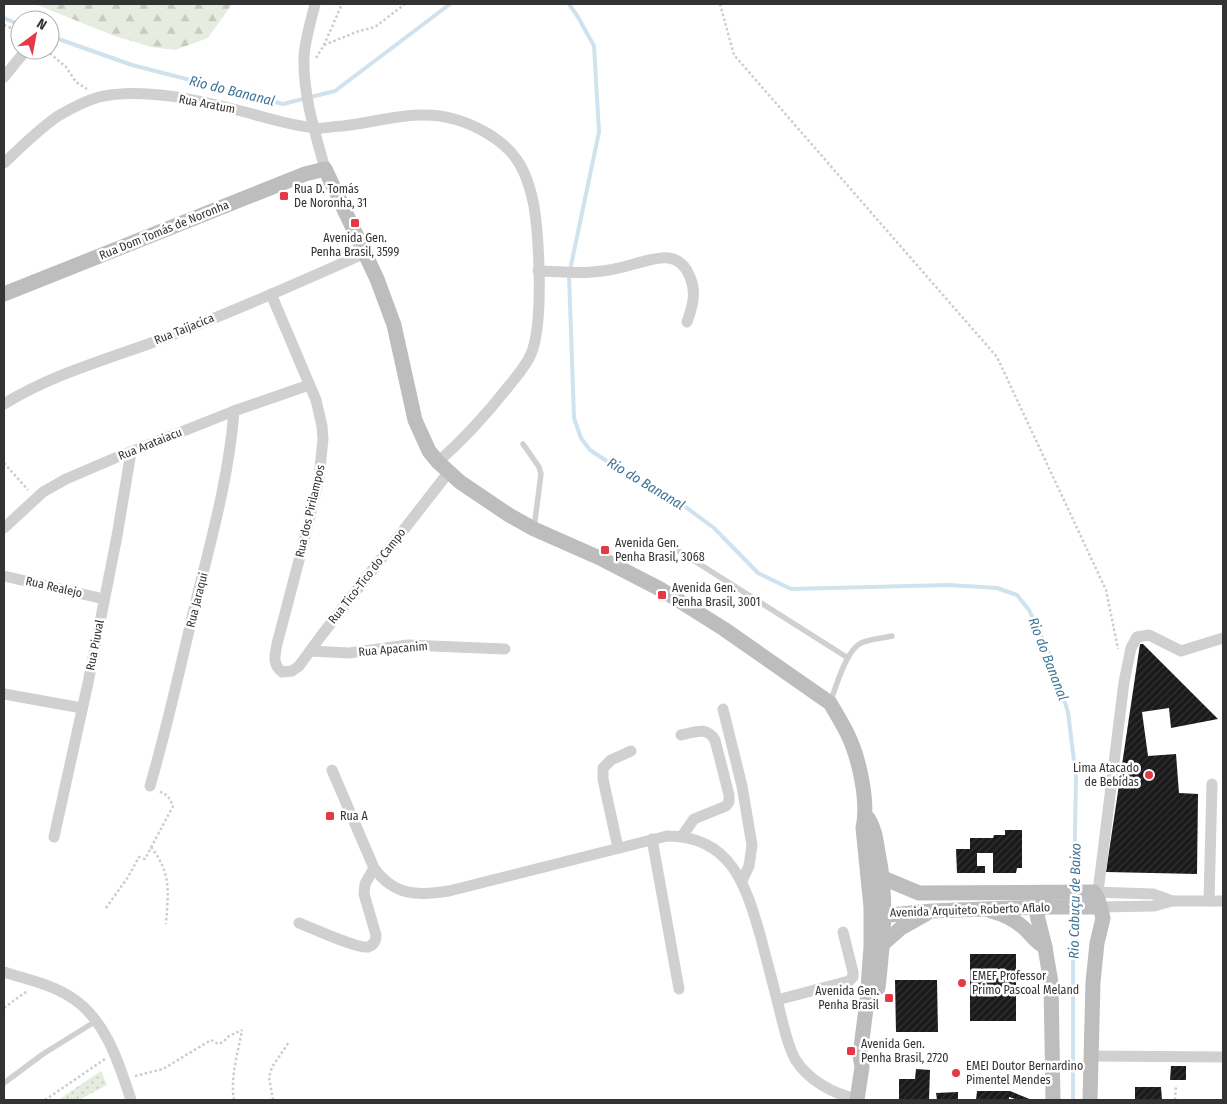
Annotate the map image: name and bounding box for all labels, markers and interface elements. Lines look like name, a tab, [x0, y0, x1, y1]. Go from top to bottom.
north arrow	[10, 10, 60, 60]
text: N	[34, 15, 50, 34]
water label: Rio do Bananal	[188, 72, 277, 110]
street label: Rua Aratum	[178, 92, 236, 116]
place label: Rua D. Tomás De Noronha, 31	[294, 182, 367, 210]
marker: Rua D. Tomás De Noronha, 31	[278, 190, 290, 202]
street label: Rua Dom Tomás de Noronha	[97, 198, 231, 262]
marker: Avenida Gen. Penha Brasil, 3599	[349, 217, 361, 229]
place label: Avenida Gen. Penha Brasil, 3599	[311, 231, 399, 259]
street label: Rua Taijacica	[152, 311, 216, 347]
street label: Rua Arataiacu	[116, 425, 184, 463]
water label: Rio do Bananal	[604, 454, 688, 514]
street label: Rua dos Pirilampos	[293, 463, 327, 559]
street label: Rua Tico-Tico do Campo	[325, 526, 409, 626]
place label: Avenida Gen. Penha Brasil, 3068	[615, 536, 705, 564]
marker: Avenida Gen. Penha Brasil, 3068	[599, 544, 611, 556]
street label: Rua Jaraqui	[183, 571, 211, 629]
street label: Rua Realejo	[24, 574, 84, 600]
place label: Avenida Gen. Penha Brasil, 3001	[672, 581, 760, 609]
marker: Avenida Gen. Penha Brasil, 3001	[656, 589, 668, 601]
water label: Rio do Bananal	[1024, 615, 1072, 703]
street label: Rua Piuval	[83, 619, 107, 671]
street label: Rua Apacanim	[358, 639, 428, 659]
place label: Lima Atacado de Bebidas	[1073, 761, 1139, 789]
marker: Lima Atacado de Bebidas	[1143, 769, 1155, 781]
place label: Rua A	[340, 809, 369, 823]
marker: Rua A	[324, 810, 336, 822]
water label: Rio Cabuçu de Baixo	[1065, 843, 1085, 959]
street label: Avenida Arquiteto Roberto Aflalo	[890, 900, 1050, 920]
place label: EMEF Professor Primo Pascoal Meland	[972, 969, 1079, 997]
marker: EMEF Professor Primo Pascoal Meland	[956, 977, 968, 989]
place label: Avenida Gen. Penha Brasil	[815, 984, 879, 1012]
marker: Avenida Gen. Penha Brasil	[883, 992, 895, 1004]
place label: Avenida Gen. Penha Brasil, 2720	[861, 1037, 949, 1065]
marker: Avenida Gen. Penha Brasil, 2720	[845, 1045, 857, 1057]
place label: EMEI Doutor Bernardino Pimentel Mendes	[966, 1059, 1083, 1087]
marker: EMEI Doutor Bernardino Pimentel Mendes	[950, 1067, 962, 1079]

